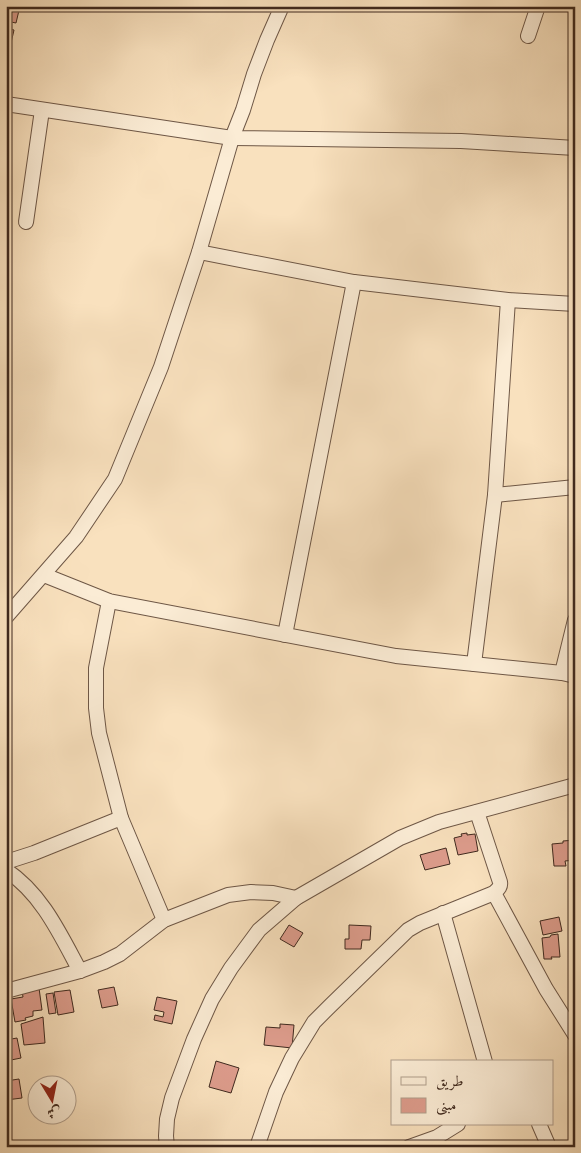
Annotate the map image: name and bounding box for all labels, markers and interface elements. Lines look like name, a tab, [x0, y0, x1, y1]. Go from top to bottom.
legend	[391, 1060, 554, 1126]
text: طريق	[436, 1072, 463, 1091]
north arrow	[28, 1076, 78, 1126]
text: مبنى	[436, 1096, 456, 1116]
text: ش	[46, 1103, 62, 1122]

